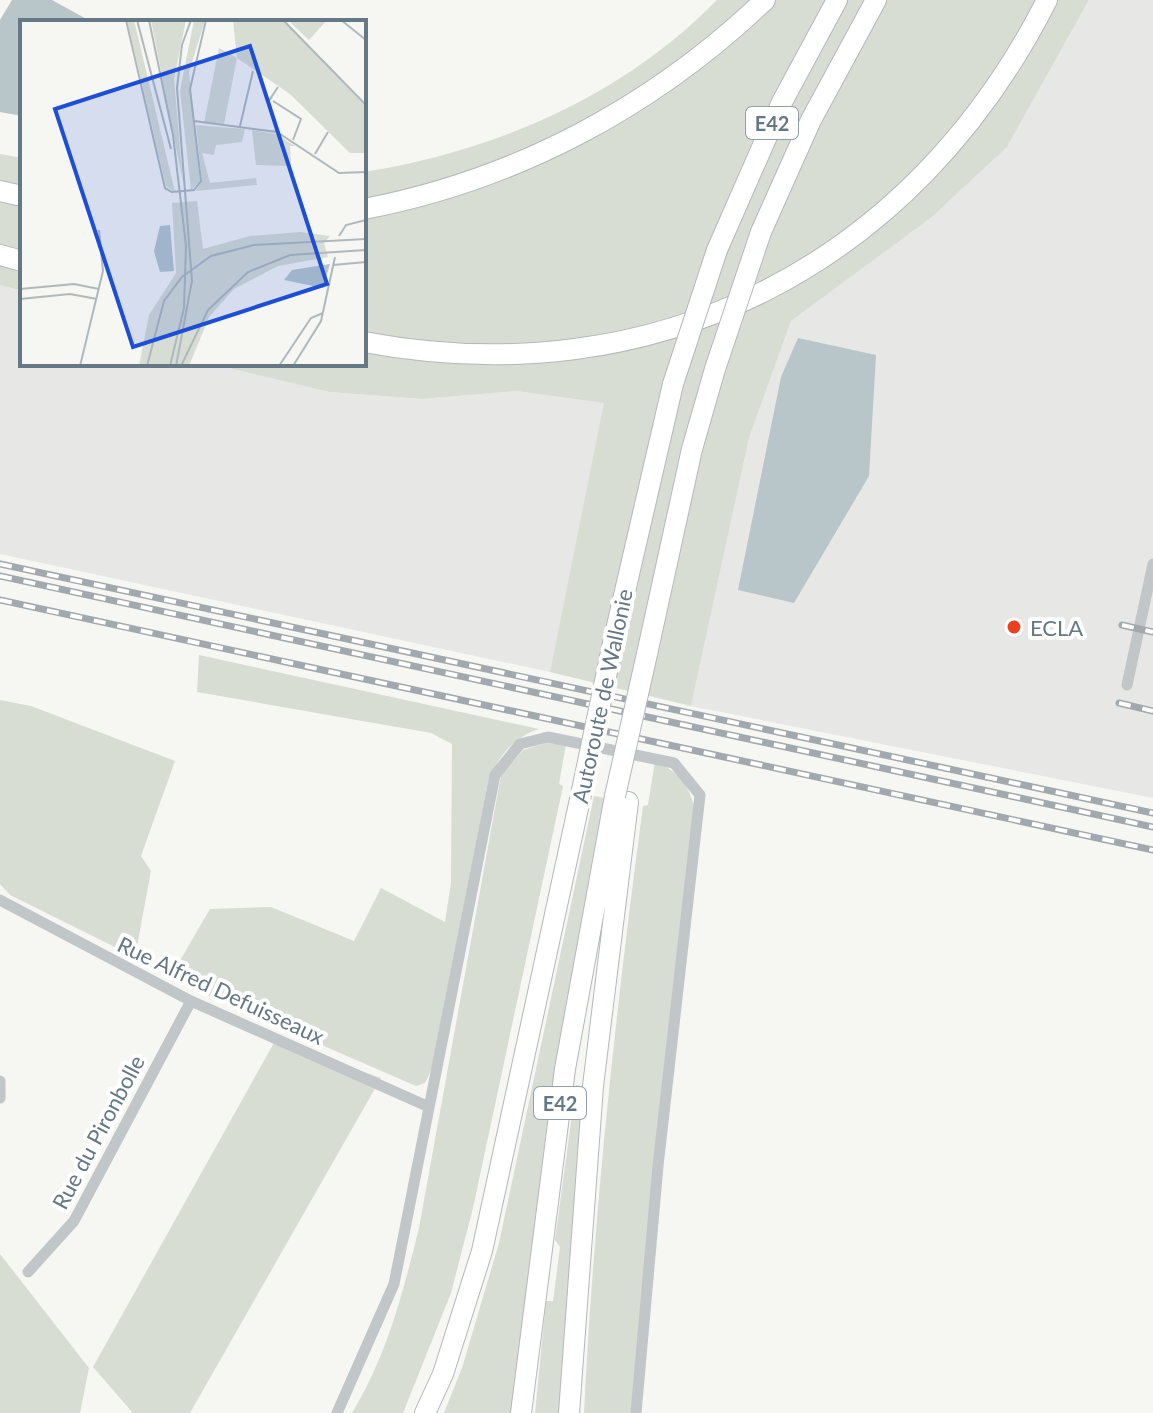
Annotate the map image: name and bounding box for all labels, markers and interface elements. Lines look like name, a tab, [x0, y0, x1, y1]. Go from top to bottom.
inset map	[20, 20, 366, 366]
road number: E42	[746, 107, 798, 139]
street label: Autoroute de Wallonie	[566, 586, 638, 806]
place label: ECLA	[1030, 614, 1083, 641]
marker: ECLA	[1005, 618, 1023, 636]
street label: Rue Alfred Defuisseaux	[113, 930, 329, 1050]
street label: Rue du Pironbolle	[46, 1050, 150, 1214]
road number: E42	[534, 1087, 586, 1119]

